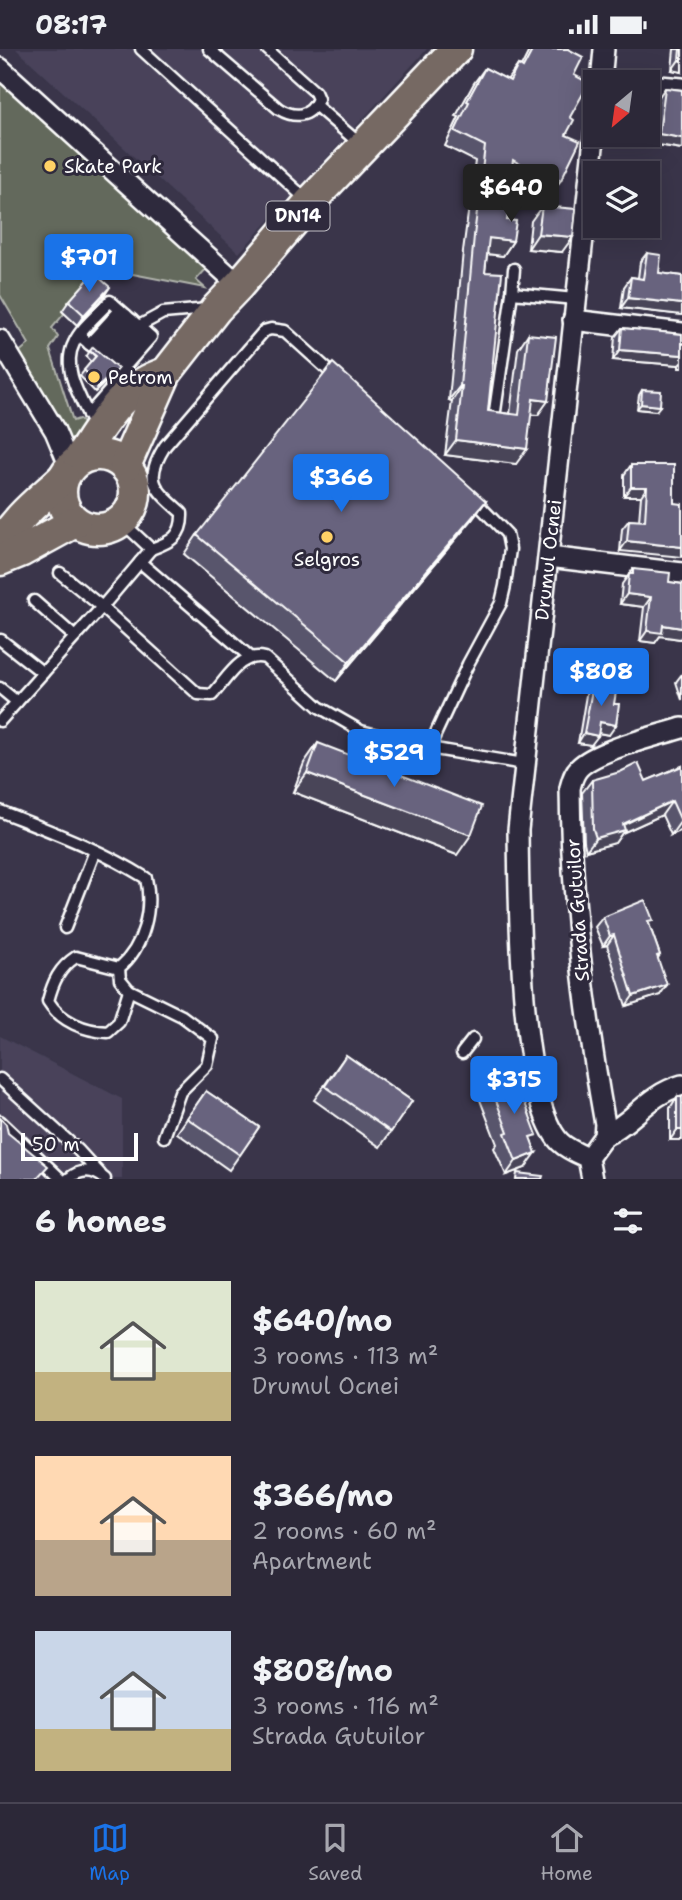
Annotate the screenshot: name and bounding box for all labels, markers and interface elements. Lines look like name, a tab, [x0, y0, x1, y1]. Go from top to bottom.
text: 08:17	[35, 7, 107, 42]
north arrow	[583, 70, 660, 147]
map controls	[583, 70, 660, 238]
place label: Skate Park	[64, 154, 162, 179]
marker: Skate Park	[42, 158, 58, 174]
button: layers	[583, 161, 660, 238]
pin: $640	[470, 165, 552, 224]
text: $640	[479, 172, 543, 202]
road number: DN14	[266, 201, 330, 231]
pin: $701	[48, 235, 130, 294]
text: $701	[60, 242, 118, 272]
place label: Petrom	[108, 365, 173, 390]
marker: Petrom	[86, 369, 102, 385]
pin: $366	[300, 455, 382, 514]
text: $366	[309, 462, 373, 492]
street label: Drumul Ocnei	[529, 498, 567, 622]
marker: Selgros	[319, 529, 335, 545]
place label: Selgros	[294, 547, 360, 572]
pin: $808	[560, 649, 642, 708]
text: $808	[569, 656, 633, 686]
pin: $529	[353, 729, 435, 789]
text: $529	[364, 737, 424, 767]
street label: Strada Gutuilor	[560, 838, 595, 982]
pin: $315	[473, 1056, 555, 1116]
text: $315	[486, 1064, 542, 1094]
scale bar	[21, 1130, 138, 1162]
text: 50 m	[32, 1132, 80, 1157]
text: 6 homes	[35, 1201, 167, 1242]
icon: filters	[609, 1202, 647, 1240]
text: $640/mo	[252, 1300, 393, 1341]
icon: home	[91, 1309, 175, 1393]
text: 3 rooms · 113 m²	[252, 1341, 438, 1371]
text: Drumul Ocnei	[252, 1371, 399, 1401]
text: $366/mo	[252, 1475, 393, 1516]
icon: home	[91, 1484, 175, 1568]
text: 2 rooms · 60 m²	[252, 1516, 437, 1546]
text: Apartment	[252, 1546, 372, 1576]
text: $808/mo	[252, 1650, 393, 1691]
icon: home	[91, 1659, 175, 1743]
text: 3 rooms · 116 m²	[252, 1691, 439, 1721]
text: Strada Gutuilor	[252, 1721, 425, 1751]
tab: Map	[89, 1819, 130, 1886]
tab: Saved	[308, 1819, 362, 1886]
tab: Home	[541, 1819, 593, 1886]

